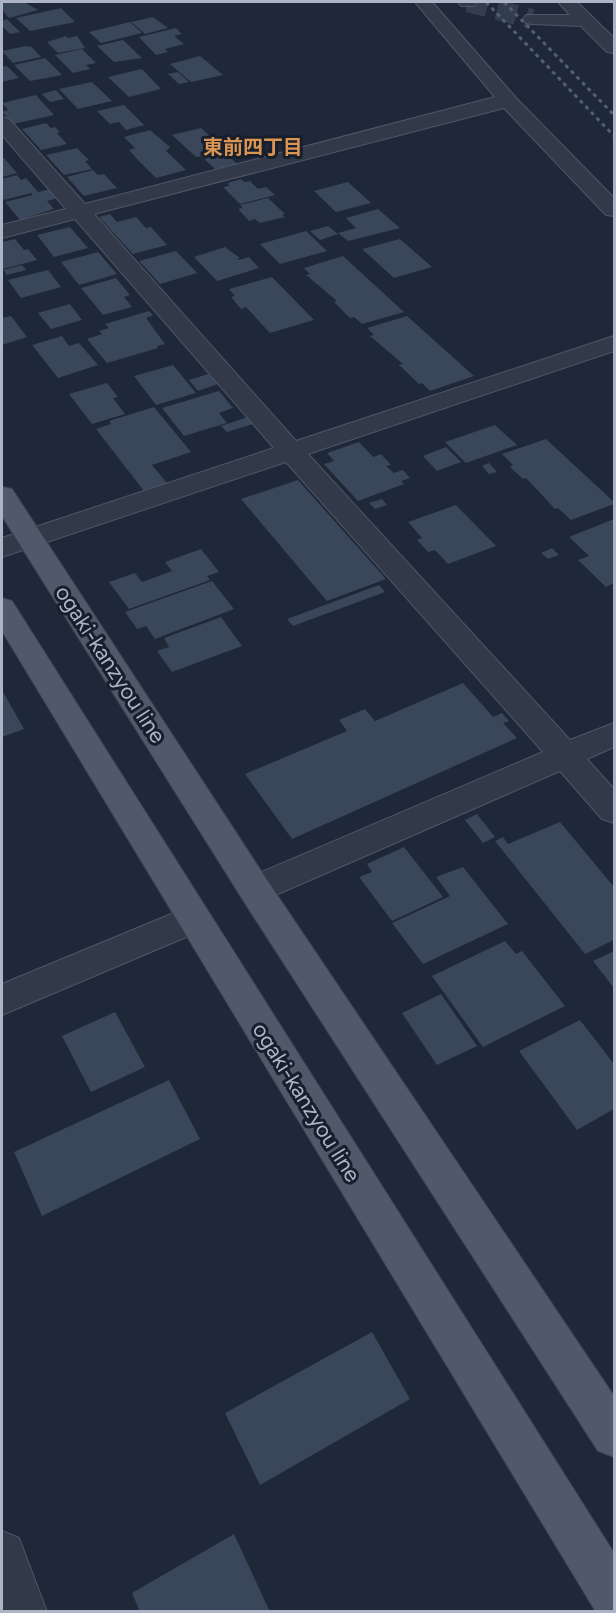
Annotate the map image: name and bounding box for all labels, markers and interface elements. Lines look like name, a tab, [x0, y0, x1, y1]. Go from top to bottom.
district label: 東前四丁目	[203, 135, 303, 159]
street label: ogaki-kanzyou line	[50, 580, 172, 748]
street label: ogaki-kanzyou line	[247, 1018, 366, 1187]

